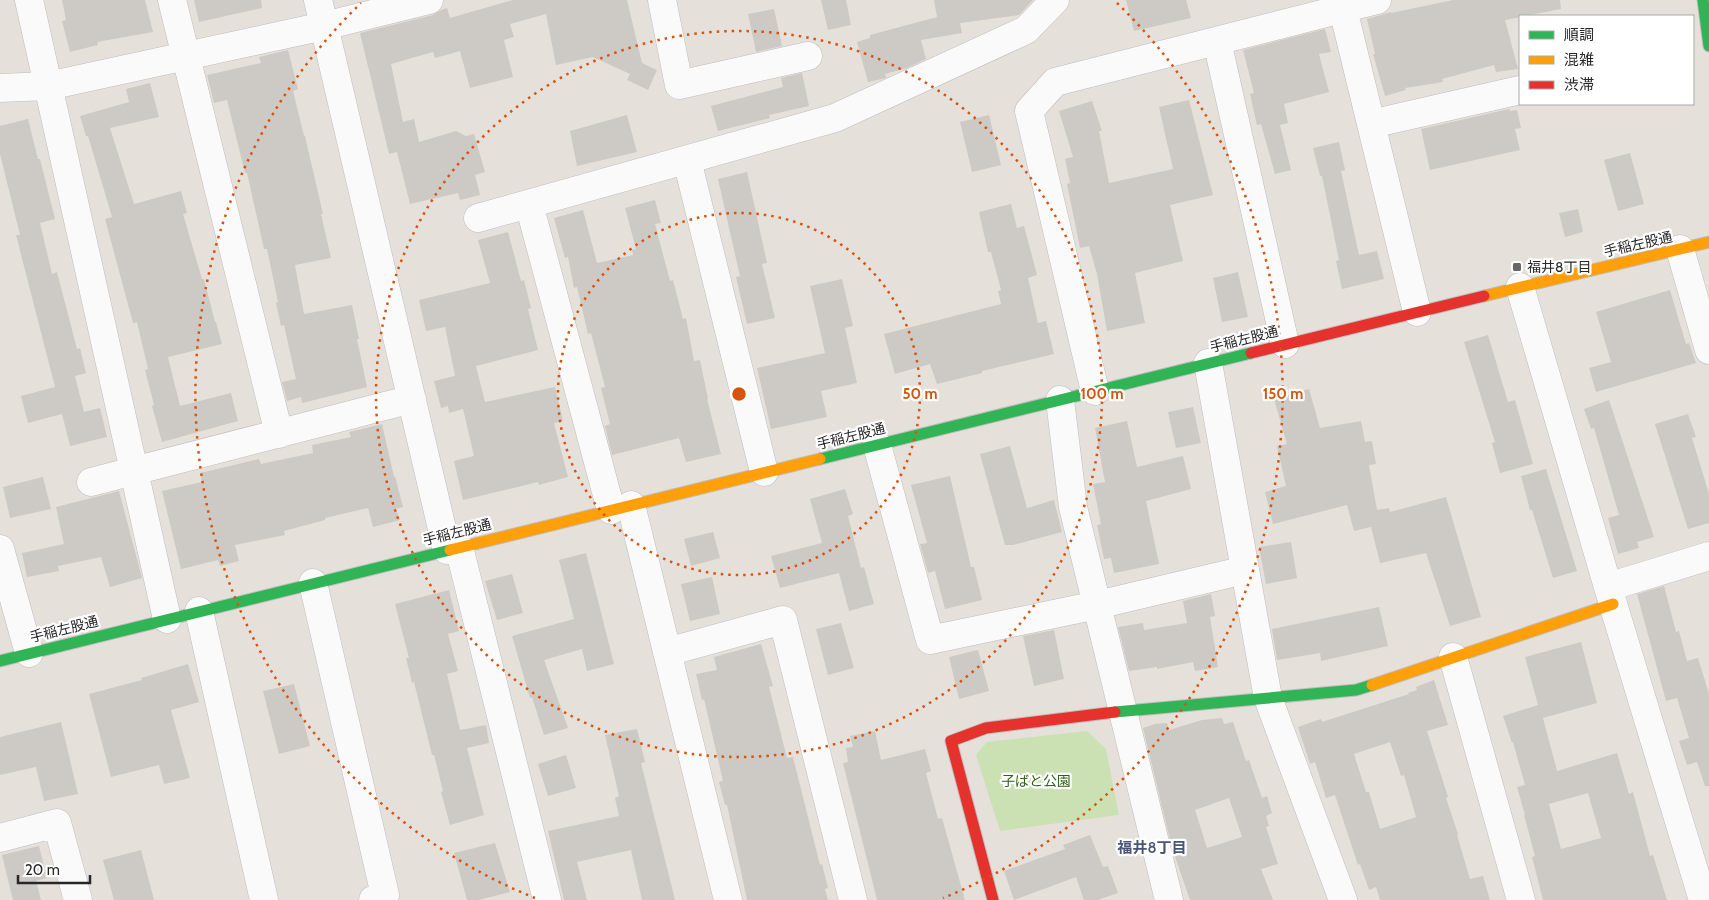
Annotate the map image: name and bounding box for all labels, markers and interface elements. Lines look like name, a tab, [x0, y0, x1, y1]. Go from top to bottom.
legend	[1519, 15, 1694, 105]
text: 順調	[1564, 26, 1594, 44]
text: 混雑	[1564, 51, 1594, 69]
text: 渋滞	[1564, 76, 1594, 94]
street label: 手稲左股通	[1602, 227, 1674, 261]
place label: 福井8丁目	[1527, 258, 1591, 276]
marker: 福井8丁目	[1511, 261, 1523, 273]
street label: 手稲左股通	[1208, 322, 1280, 356]
centre of rings	[730, 385, 748, 403]
text: 50 m	[902, 385, 938, 403]
text: 100 m	[1080, 385, 1124, 403]
text: 150 m	[1263, 385, 1303, 403]
street label: 手稲左股通	[815, 419, 887, 453]
street label: 手稲左股通	[421, 515, 493, 549]
street label: 手稲左股通	[28, 612, 100, 646]
park label: 子ばと公園	[1001, 772, 1071, 790]
district label: 福井8丁目	[1116, 839, 1187, 857]
scale bar	[18, 852, 90, 884]
text: 20 m	[25, 861, 60, 879]

